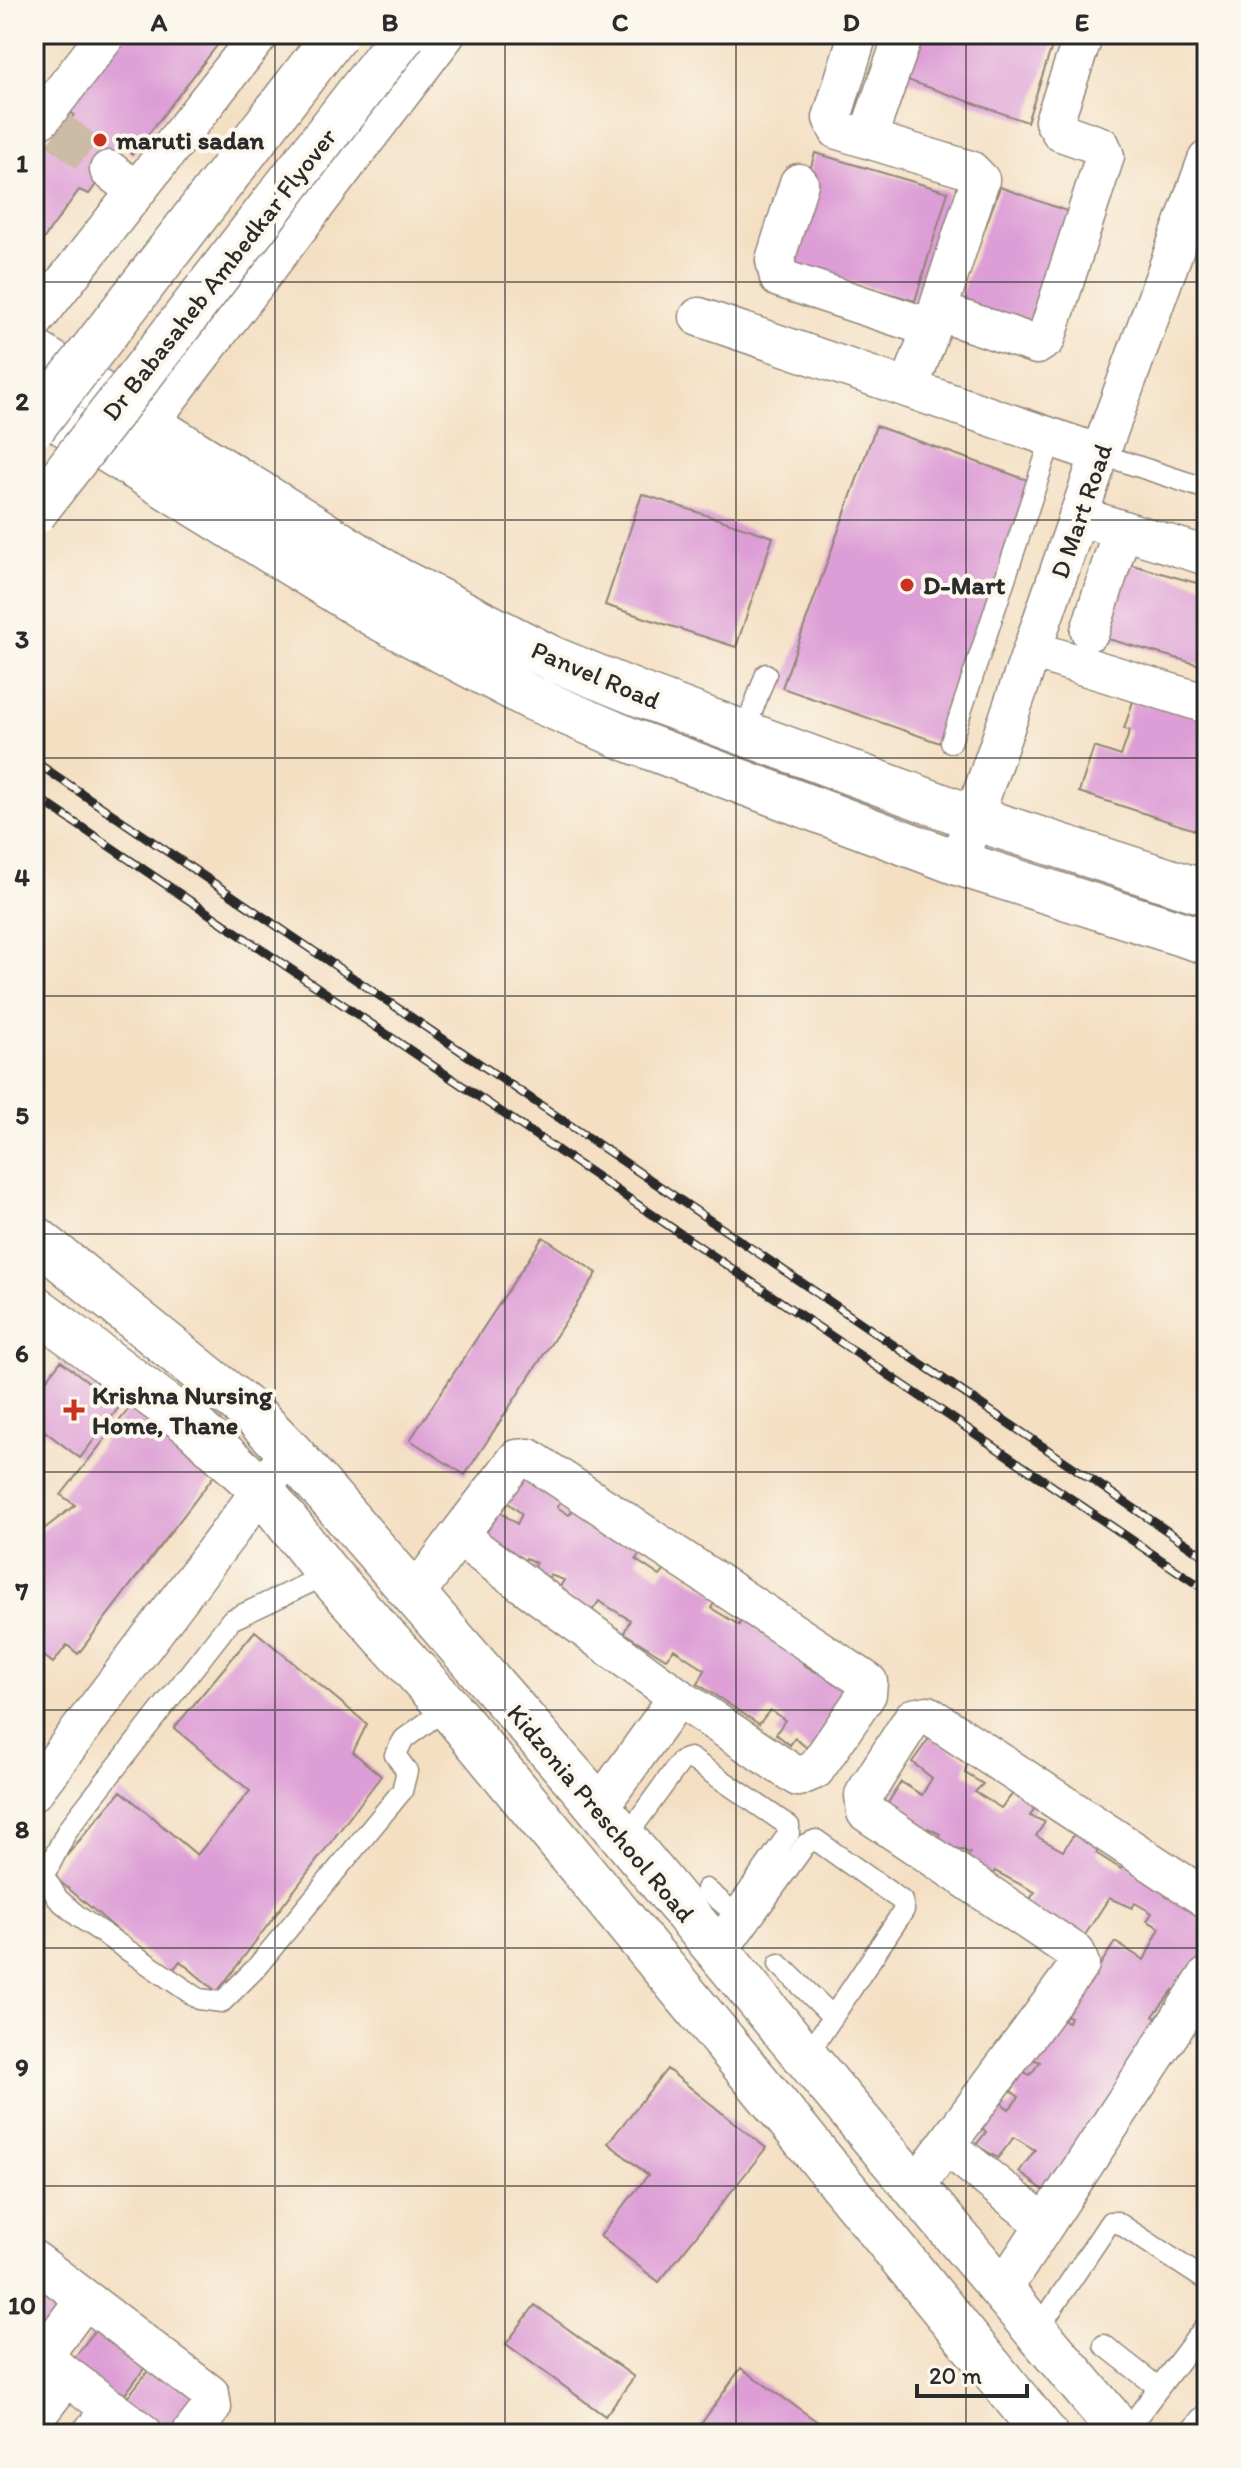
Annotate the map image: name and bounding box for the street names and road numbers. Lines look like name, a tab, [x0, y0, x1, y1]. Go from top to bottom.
street label: Dr Babasaheb Ambedkar Flyover	[95, 121, 343, 427]
street label: D Mart Road	[1043, 439, 1119, 583]
street label: Panvel Road	[527, 634, 666, 717]
street label: Kidzonia Preschool Road	[500, 1697, 702, 1929]

